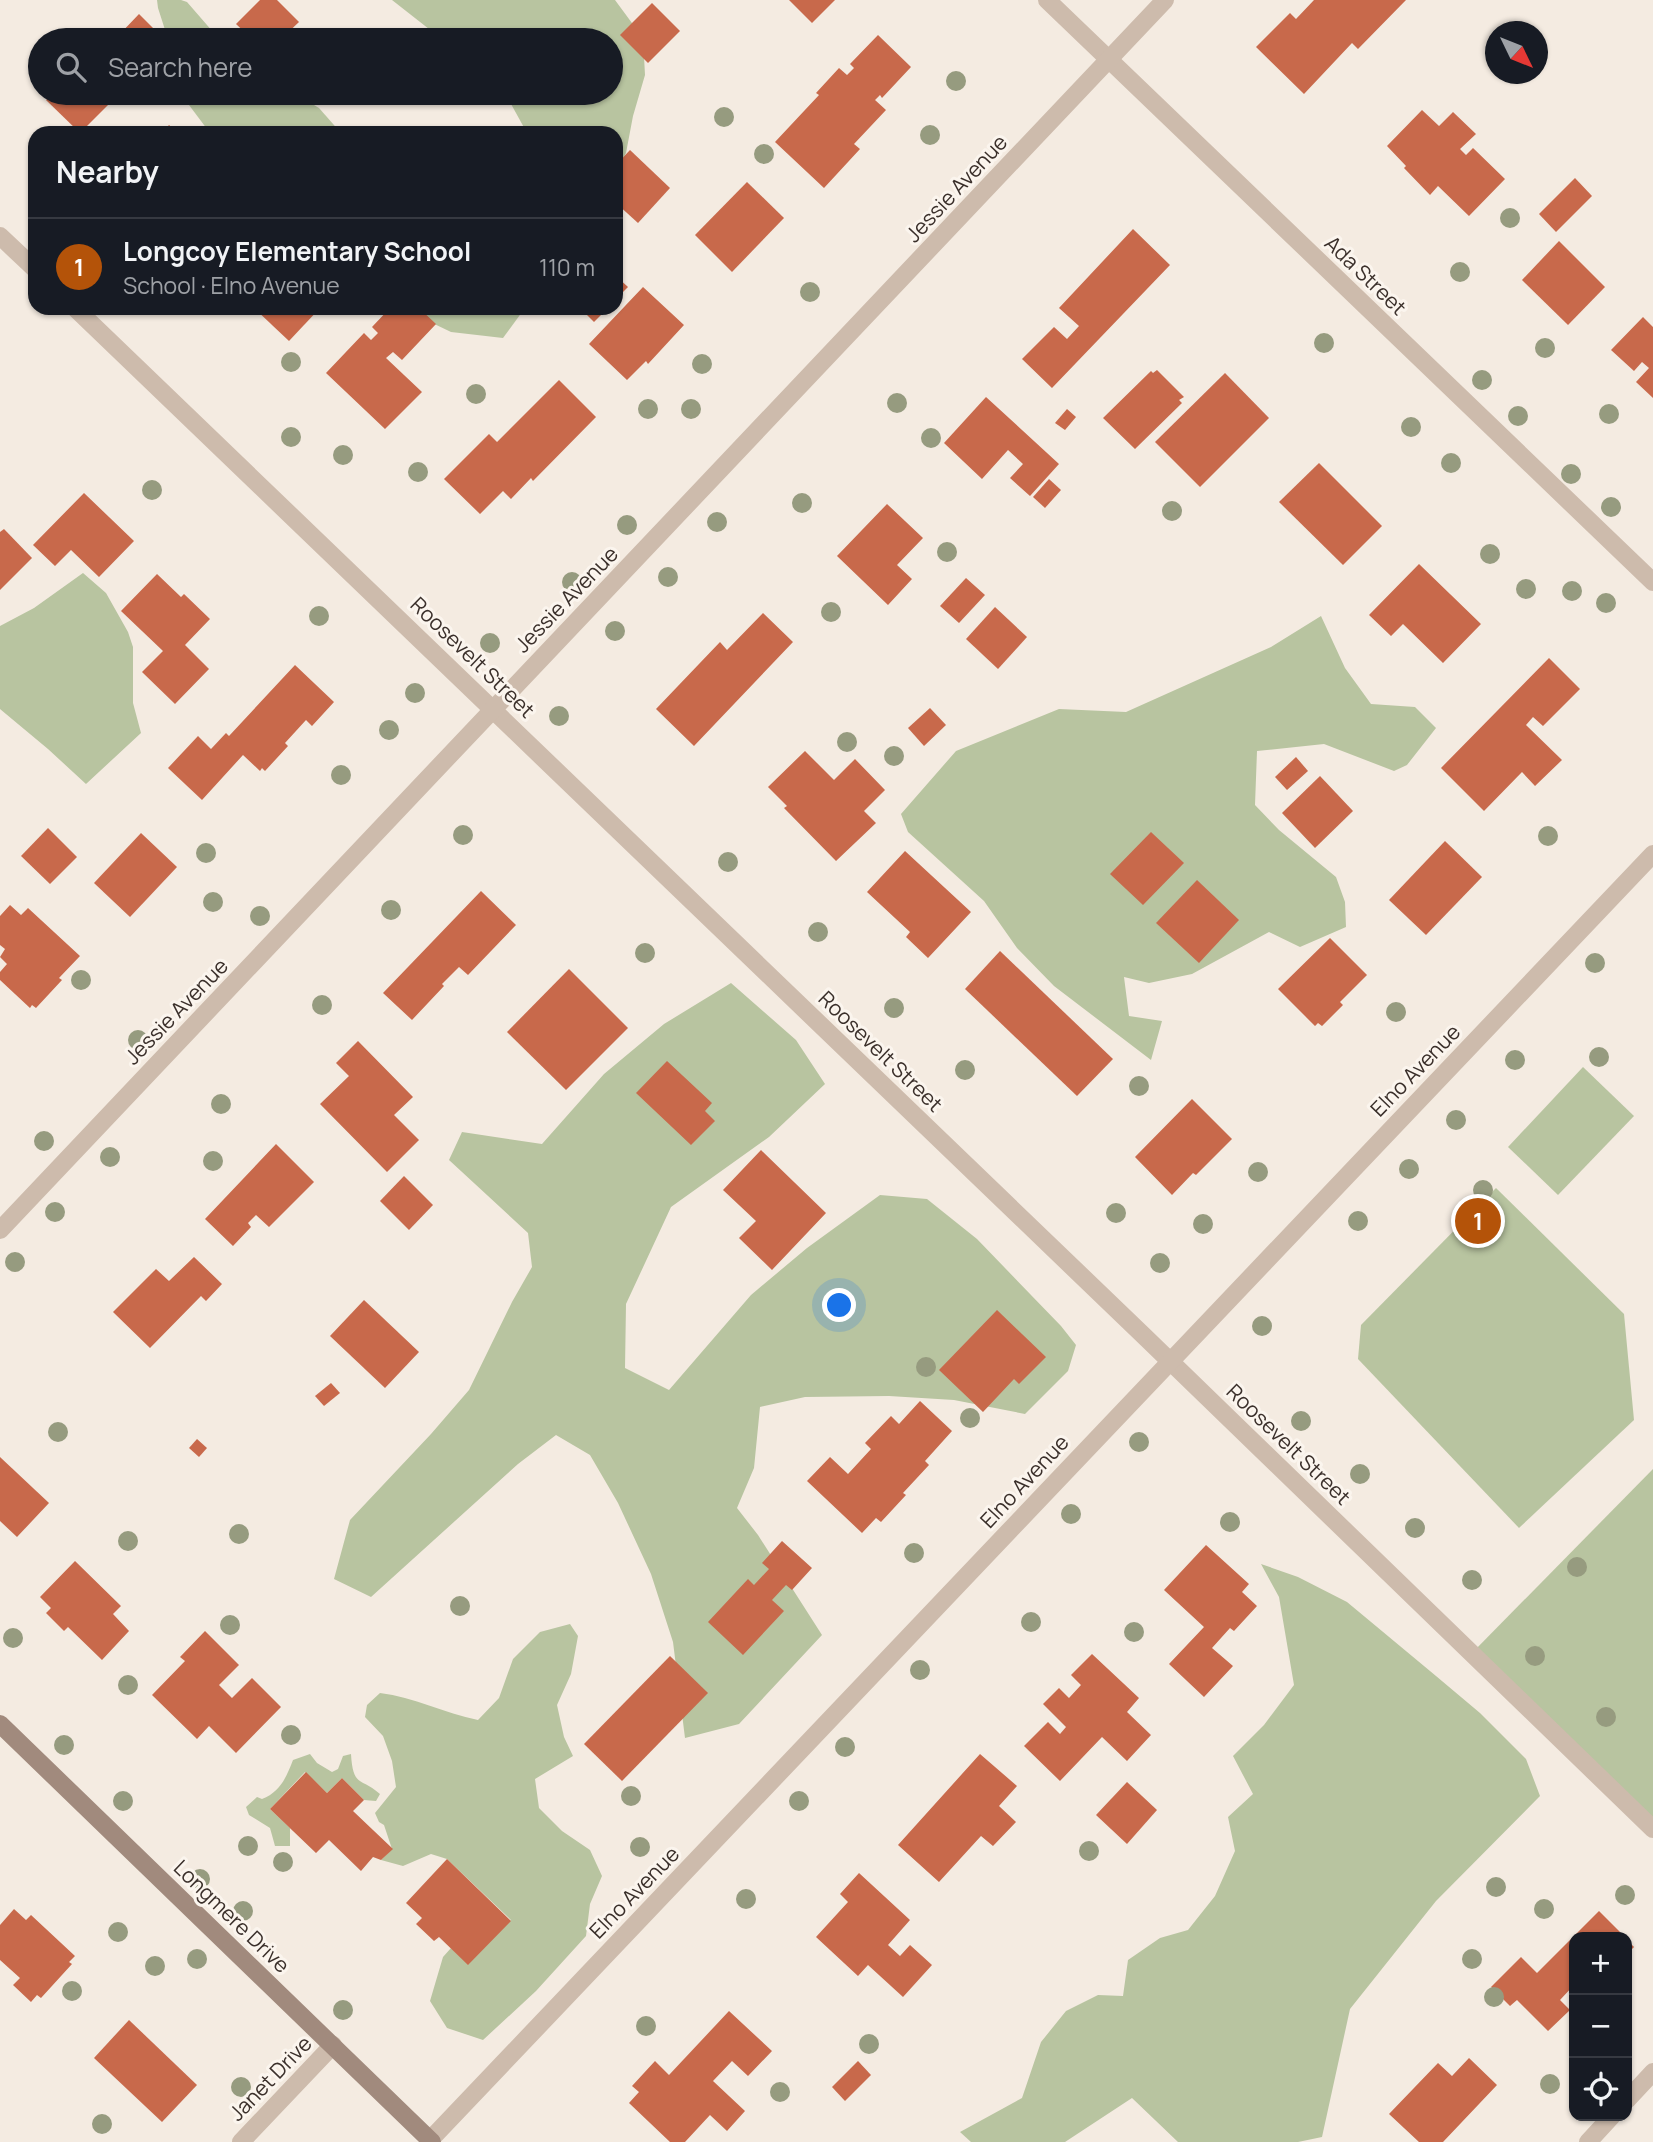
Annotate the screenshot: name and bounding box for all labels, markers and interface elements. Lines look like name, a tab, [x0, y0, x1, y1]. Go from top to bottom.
north arrow	[1485, 21, 1548, 84]
search box	[28, 28, 623, 105]
icon: search	[52, 48, 90, 86]
text: Search here	[108, 49, 253, 85]
street label: Jessie Avenue	[899, 128, 1013, 248]
text: Nearby	[56, 151, 159, 192]
street label: Ada Street	[1319, 229, 1413, 321]
text: Longcoy Elementary School	[123, 233, 471, 269]
text: 1	[74, 251, 84, 283]
text: 110 m	[539, 251, 595, 283]
text: School · Elno Avenue	[123, 269, 340, 301]
street label: Jessie Avenue	[508, 540, 624, 658]
street label: Roosevelt Street	[405, 590, 541, 724]
street label: Jessie Avenue	[118, 952, 234, 1070]
street label: Roosevelt Street	[813, 984, 949, 1118]
street label: Elno Avenue	[1364, 1018, 1466, 1122]
pin: 1	[1455, 1195, 1501, 1247]
your location	[822, 1288, 856, 1322]
street label: Roosevelt Street	[1221, 1377, 1357, 1511]
street label: Elno Avenue	[974, 1428, 1074, 1534]
street label: Elno Avenue	[583, 1840, 685, 1944]
street label: Longmere Drive	[168, 1853, 296, 1979]
map controls	[1569, 1932, 1632, 2121]
button: +	[1569, 1932, 1632, 1995]
button: −	[1569, 1995, 1632, 2058]
street label: Janet Drive	[222, 2030, 318, 2126]
button: locate	[1569, 2058, 1632, 2121]

